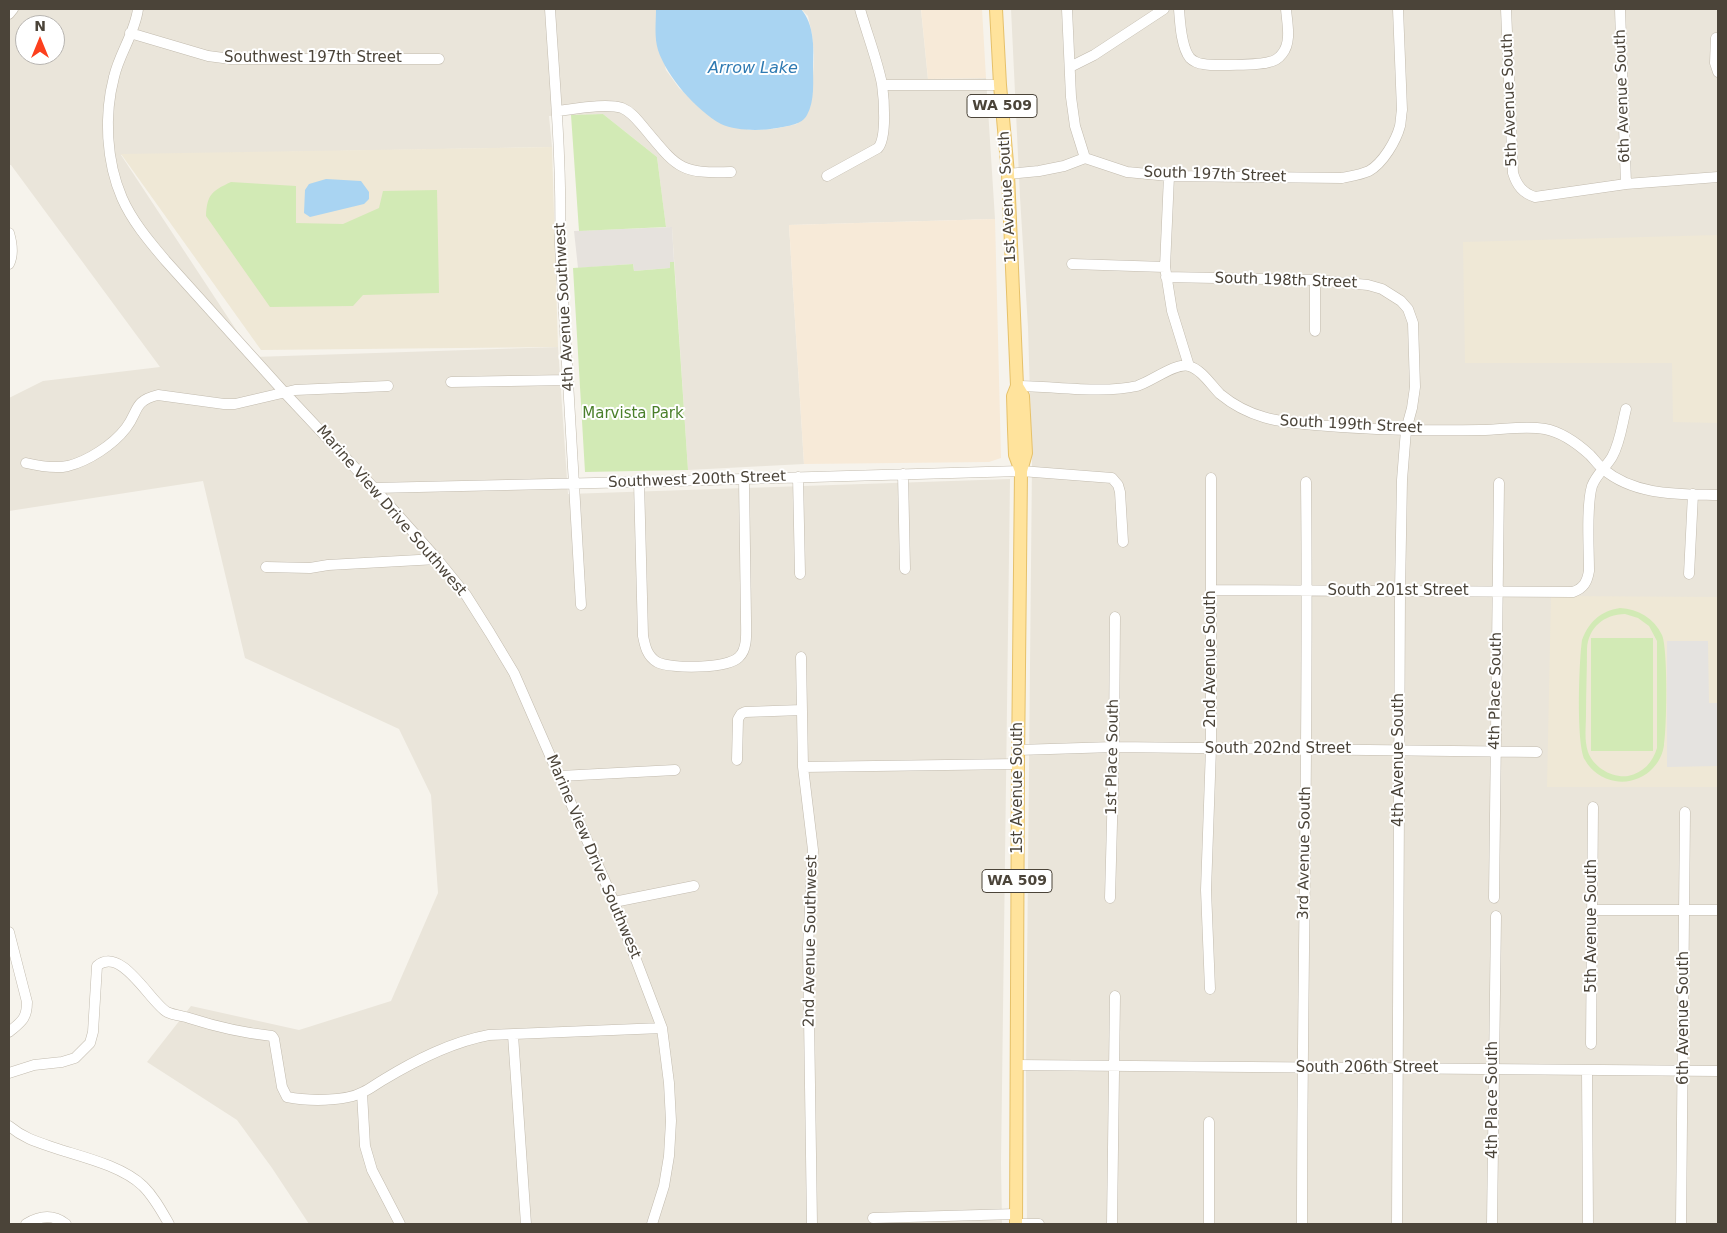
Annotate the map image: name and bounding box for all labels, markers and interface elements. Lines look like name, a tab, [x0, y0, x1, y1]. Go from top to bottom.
north arrow	[15, 15, 65, 65]
text: N	[34, 18, 46, 34]
street label: 6th Avenue South	[1612, 29, 1634, 163]
street label: 5th Avenue South	[1499, 33, 1521, 167]
street label: Southwest 197th Street	[224, 49, 402, 67]
water label: Arrow Lake	[708, 59, 798, 79]
road number: WA 509	[967, 94, 1037, 118]
street label: 1st Avenue South	[996, 131, 1020, 263]
street label: South 197th Street	[1143, 164, 1287, 186]
street label: 4th Avenue Southwest	[552, 222, 578, 392]
street label: South 198th Street	[1214, 270, 1358, 292]
park label: Marvista Park	[582, 405, 684, 423]
street label: South 199th Street	[1279, 412, 1423, 438]
street label: Marine View Drive Southwest	[312, 422, 470, 600]
street label: Southwest 200th Street	[608, 468, 786, 492]
street label: South 201st Street	[1327, 582, 1469, 600]
street label: 2nd Avenue South	[1202, 590, 1220, 728]
street label: 4th Place South	[1486, 632, 1506, 750]
street label: 4th Avenue South	[1390, 693, 1408, 827]
street label: 1st Place South	[1103, 699, 1123, 815]
street label: 1st Avenue South	[1009, 722, 1027, 854]
street label: South 202nd Street	[1205, 740, 1351, 758]
street label: Marine View Drive Southwest	[542, 752, 644, 962]
street label: 3rd Avenue South	[1295, 786, 1315, 920]
street label: 2nd Avenue Southwest	[800, 855, 822, 1027]
street label: 5th Avenue South	[1583, 859, 1601, 993]
road number: WA 509	[982, 869, 1052, 892]
street label: 6th Avenue South	[1675, 951, 1693, 1085]
street label: 4th Place South	[1484, 1041, 1502, 1159]
street label: South 206th Street	[1296, 1059, 1438, 1077]

